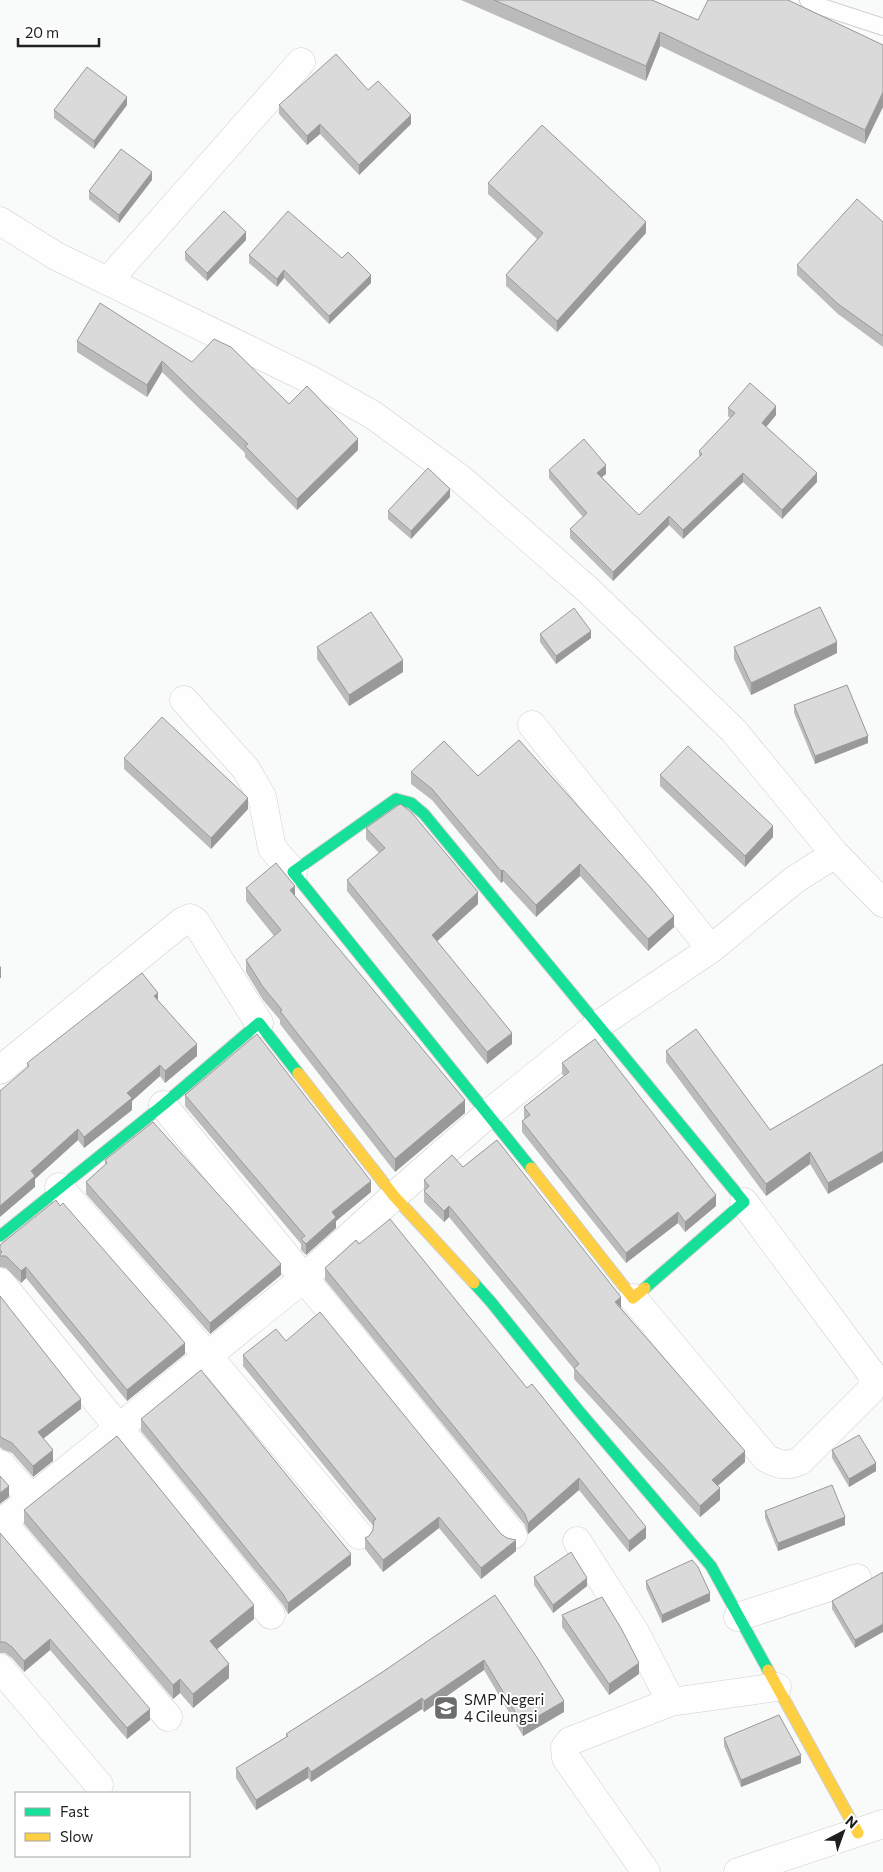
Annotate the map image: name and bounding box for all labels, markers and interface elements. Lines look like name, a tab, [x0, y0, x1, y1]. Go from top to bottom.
scale bar	[18, 15, 99, 47]
text: 20 m	[25, 23, 59, 41]
place label: SMP Negeri 4 Cileungsi	[464, 1690, 544, 1725]
school or university icon: SMP Negeri 4 Cileungsi	[433, 1695, 459, 1721]
legend	[15, 1792, 190, 1857]
text: Fast	[60, 1802, 89, 1820]
north arrow	[818, 1807, 868, 1857]
text: N	[842, 1812, 861, 1832]
text: Slow	[60, 1827, 93, 1845]

